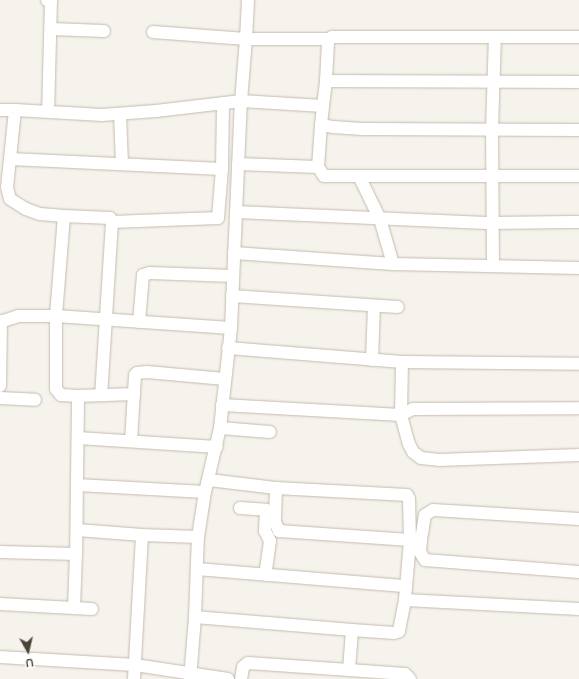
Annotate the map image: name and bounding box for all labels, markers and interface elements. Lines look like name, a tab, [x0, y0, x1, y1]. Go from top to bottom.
north arrow	[8, 631, 48, 671]
text: U	[25, 655, 35, 670]

